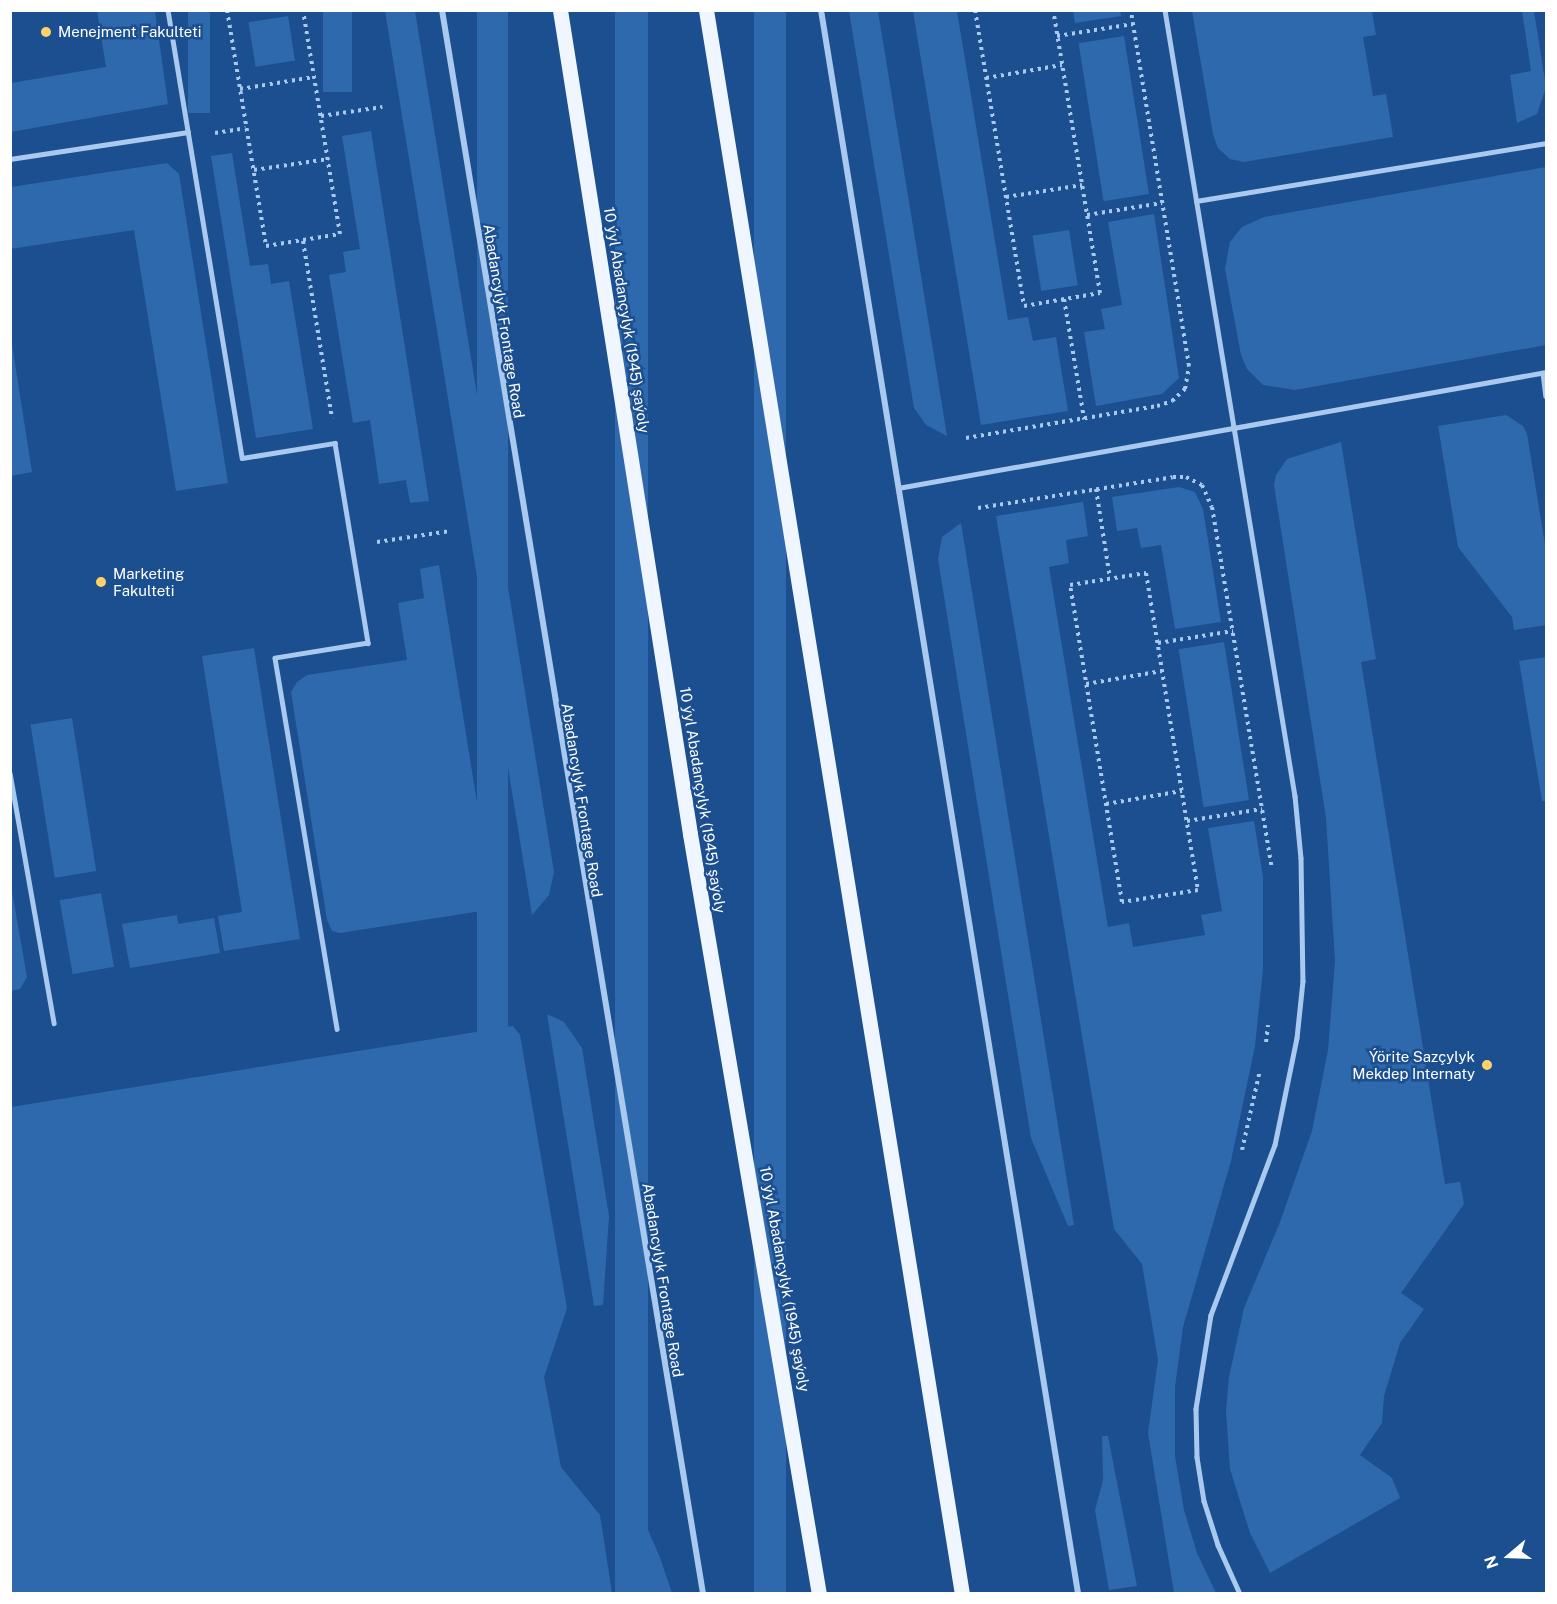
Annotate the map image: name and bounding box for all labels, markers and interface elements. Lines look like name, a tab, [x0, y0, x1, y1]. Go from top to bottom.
place label: Menejment Fakulteti	[58, 23, 202, 41]
marker: Menejment Fakulteti	[39, 25, 53, 39]
street label: 10 ýyl Abadançylyk (1945) şaýoly	[600, 206, 654, 434]
street label: Abadancylyk Frontage Road	[480, 223, 528, 419]
place label: Marketing Fakulteti	[113, 564, 184, 599]
marker: Marketing Fakulteti	[94, 575, 108, 589]
street label: 10 ýyl Abadançylyk (1945) şaýoly	[676, 686, 730, 914]
street label: Abadancylyk Frontage Road	[558, 702, 606, 898]
place label: Ýörite Sazçylyk Mekdep Internaty	[1352, 1047, 1475, 1082]
marker: Ýörite Sazçylyk Mekdep Internaty	[1480, 1058, 1494, 1072]
street label: 10 ýyl Abadançylyk (1945) şaýoly	[756, 1165, 814, 1393]
street label: Abadancylyk Frontage Road	[639, 1182, 687, 1378]
north arrow	[1479, 1526, 1539, 1586]
text: N	[1480, 1553, 1503, 1571]

